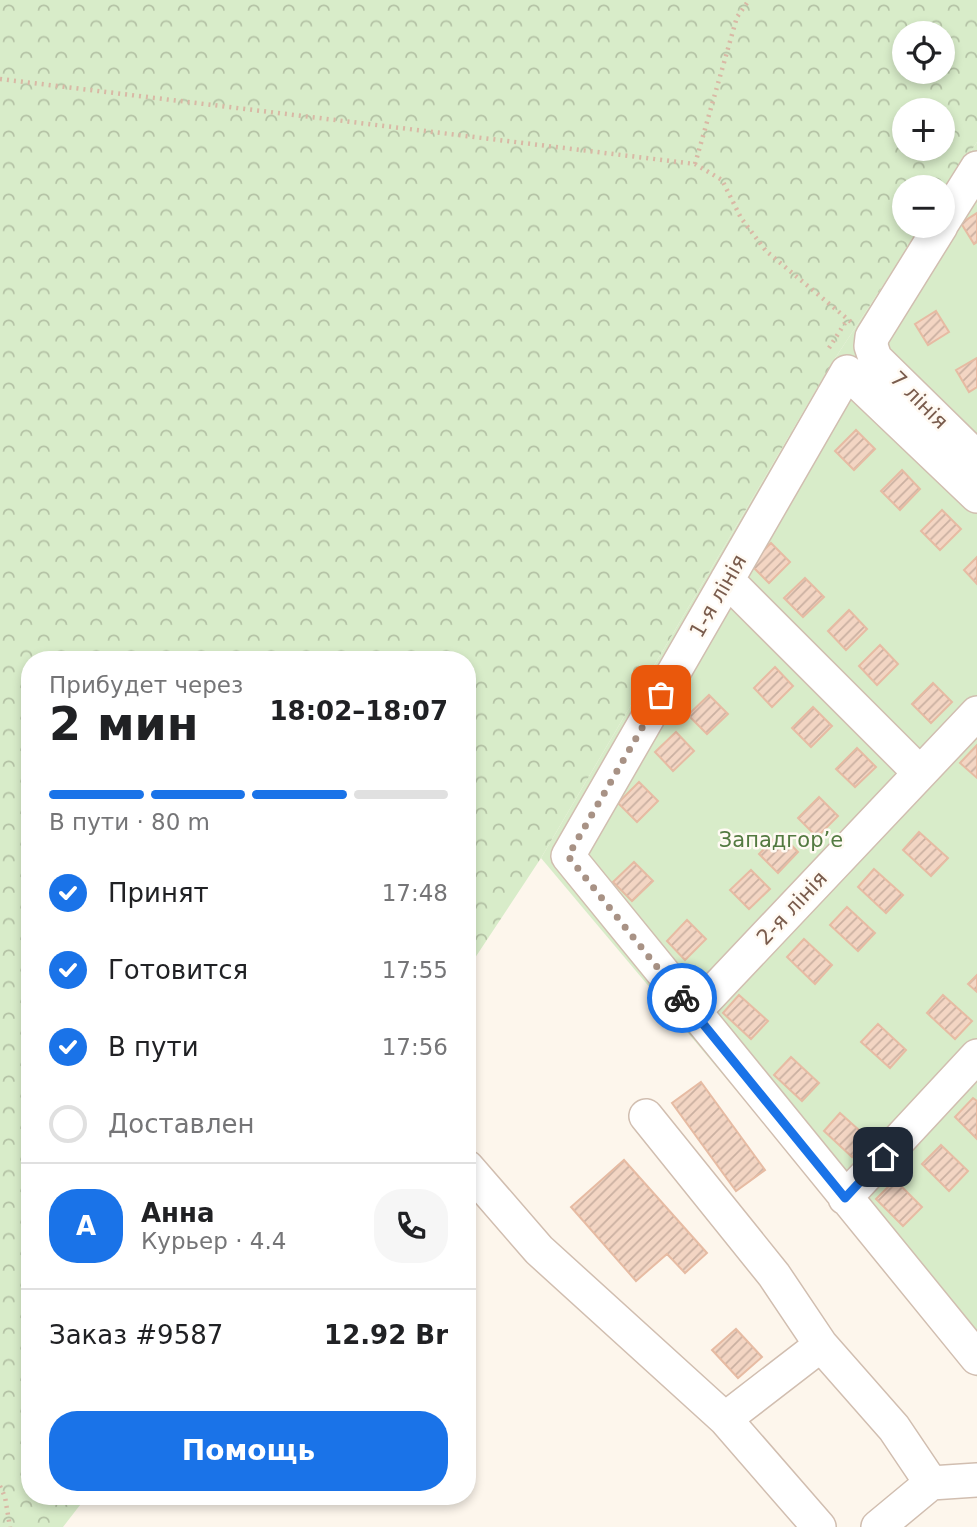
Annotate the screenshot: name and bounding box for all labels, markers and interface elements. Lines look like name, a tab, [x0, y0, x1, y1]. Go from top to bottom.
map controls	[892, 21, 955, 238]
button: locate	[892, 21, 955, 84]
button: +	[892, 98, 955, 161]
button: −	[892, 175, 955, 238]
street label: 7 лінія	[885, 366, 953, 434]
street label: 1-я лінія	[685, 550, 751, 642]
pin	[631, 665, 691, 725]
text: Прибудет через	[49, 672, 243, 698]
icon: bag	[642, 676, 680, 714]
text: 18:02–18:07	[269, 696, 448, 726]
text: 2 мин	[49, 697, 199, 751]
text: В пути · 80 m	[49, 809, 210, 835]
park label: Западгорʼе	[719, 828, 843, 852]
street label: 2-я лінія	[752, 866, 832, 950]
icon: check	[49, 874, 87, 912]
text: Принят	[108, 878, 209, 908]
text: 17:48	[382, 880, 448, 906]
icon: check	[49, 951, 87, 989]
text: Готовится	[108, 955, 248, 985]
text: 17:55	[382, 957, 448, 983]
courier	[647, 963, 717, 1033]
icon: bike	[663, 979, 701, 1017]
icon: check	[49, 1028, 87, 1066]
text: В пути	[108, 1032, 199, 1062]
text: 17:56	[382, 1034, 448, 1060]
text: Доставлен	[108, 1109, 255, 1139]
pin	[853, 1127, 913, 1187]
icon: home	[864, 1138, 902, 1176]
button: phone	[374, 1189, 448, 1263]
text: Анна	[141, 1198, 215, 1228]
text: А	[76, 1211, 96, 1241]
text: Курьер · 4.4	[141, 1228, 286, 1254]
text: Заказ #9587	[49, 1320, 223, 1350]
text: 12.92 Br	[324, 1320, 448, 1350]
button: Помощь	[49, 1411, 448, 1491]

